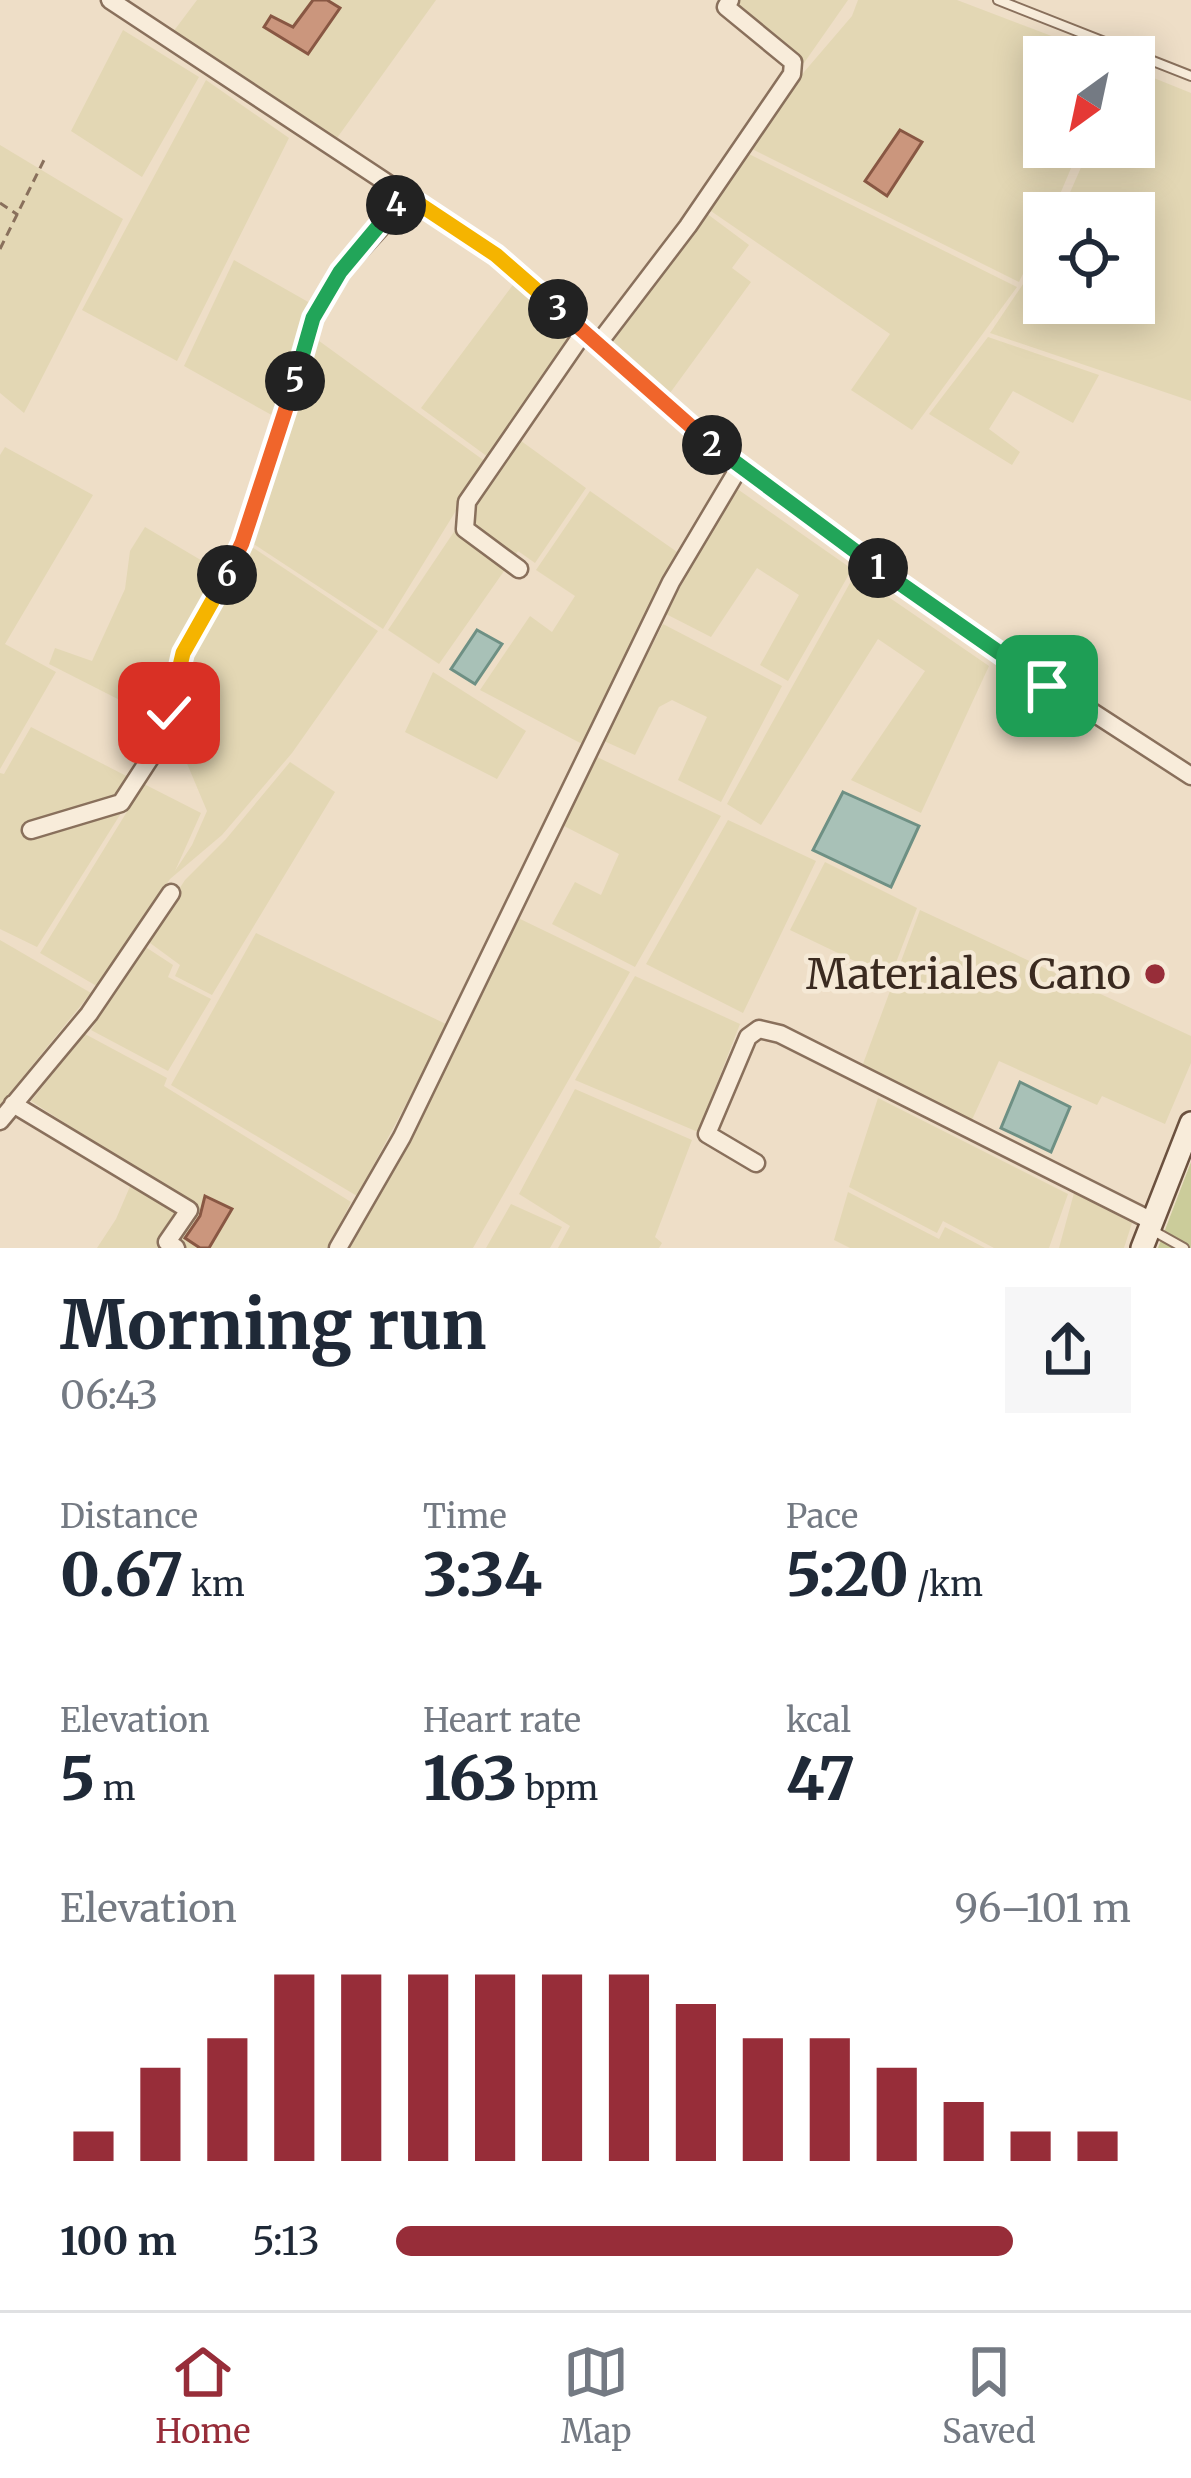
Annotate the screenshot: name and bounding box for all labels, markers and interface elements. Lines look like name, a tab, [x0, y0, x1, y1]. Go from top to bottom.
north arrow	[1023, 36, 1155, 168]
map controls	[1023, 36, 1155, 324]
pin: 4	[366, 175, 426, 235]
text: 4	[386, 184, 406, 225]
button: locate	[1023, 192, 1155, 324]
pin: 3	[528, 279, 588, 339]
text: 3	[549, 288, 567, 329]
pin: 5	[265, 351, 325, 411]
text: 5	[285, 360, 305, 401]
pin: 2	[682, 415, 742, 475]
text: 2	[702, 424, 722, 465]
pin: 1	[848, 538, 908, 598]
pin: 6	[197, 545, 257, 605]
text: 1	[870, 547, 886, 588]
text: 6	[217, 554, 237, 595]
pin	[996, 635, 1098, 737]
icon: arrive	[1014, 653, 1080, 719]
pin	[118, 662, 220, 764]
icon: check	[136, 680, 202, 746]
place label: Materiales Cano	[806, 948, 1131, 1000]
marker: Materiales Cano	[1142, 961, 1168, 987]
text: Morning run	[60, 1284, 486, 1367]
button: share	[1005, 1287, 1131, 1413]
text: 06:43	[60, 1371, 158, 1420]
text: Distance	[60, 1496, 198, 1537]
text: Time	[423, 1496, 507, 1537]
text: Pace	[786, 1496, 858, 1537]
text: 0.67	[60, 1537, 183, 1612]
text: 3:34	[423, 1537, 542, 1612]
text: 5:20	[786, 1537, 909, 1612]
text: km	[183, 1564, 245, 1605]
text: /km	[909, 1564, 983, 1605]
text: Elevation	[60, 1700, 210, 1741]
text: Heart rate	[423, 1700, 581, 1741]
text: kcal	[786, 1700, 851, 1741]
text: 5	[60, 1741, 95, 1816]
text: 163	[423, 1741, 518, 1816]
text: 47	[786, 1741, 855, 1816]
text: m	[95, 1768, 136, 1809]
text: bpm	[518, 1768, 598, 1809]
text: Elevation	[60, 1884, 237, 1933]
text: 96–101 m	[954, 1884, 1131, 1933]
text: 100 m	[60, 2217, 177, 2266]
text: 5:13	[252, 2217, 320, 2266]
tab: Home	[155, 2339, 250, 2452]
tab: Map	[561, 2339, 631, 2452]
tab: Saved	[942, 2339, 1036, 2452]

